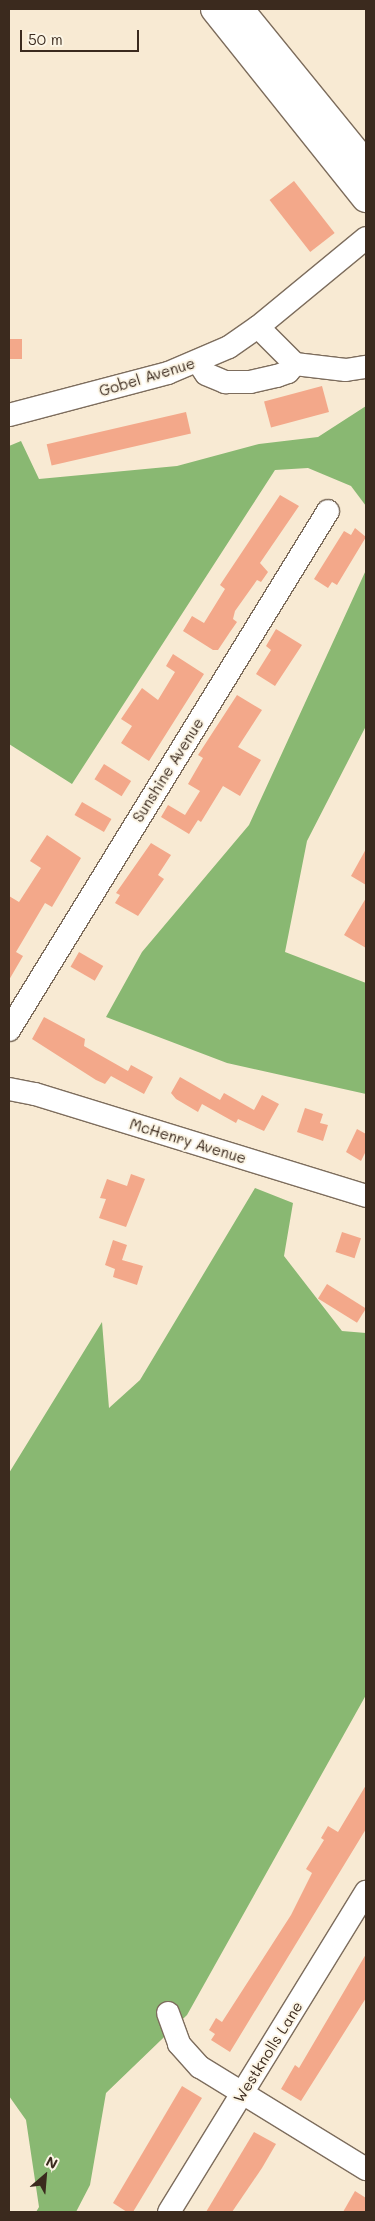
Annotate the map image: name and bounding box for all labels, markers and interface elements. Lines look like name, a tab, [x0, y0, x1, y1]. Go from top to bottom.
scale bar	[22, 20, 141, 52]
text: 50 m	[28, 29, 63, 49]
street label: Gobel Avenue	[97, 354, 197, 400]
street label: Sunshine Avenue	[129, 715, 207, 825]
street label: McHenry Avenue	[127, 1115, 249, 1167]
street label: Westknolls Lane	[230, 1998, 306, 2106]
north arrow	[20, 2151, 70, 2201]
text: N	[43, 2151, 61, 2173]

